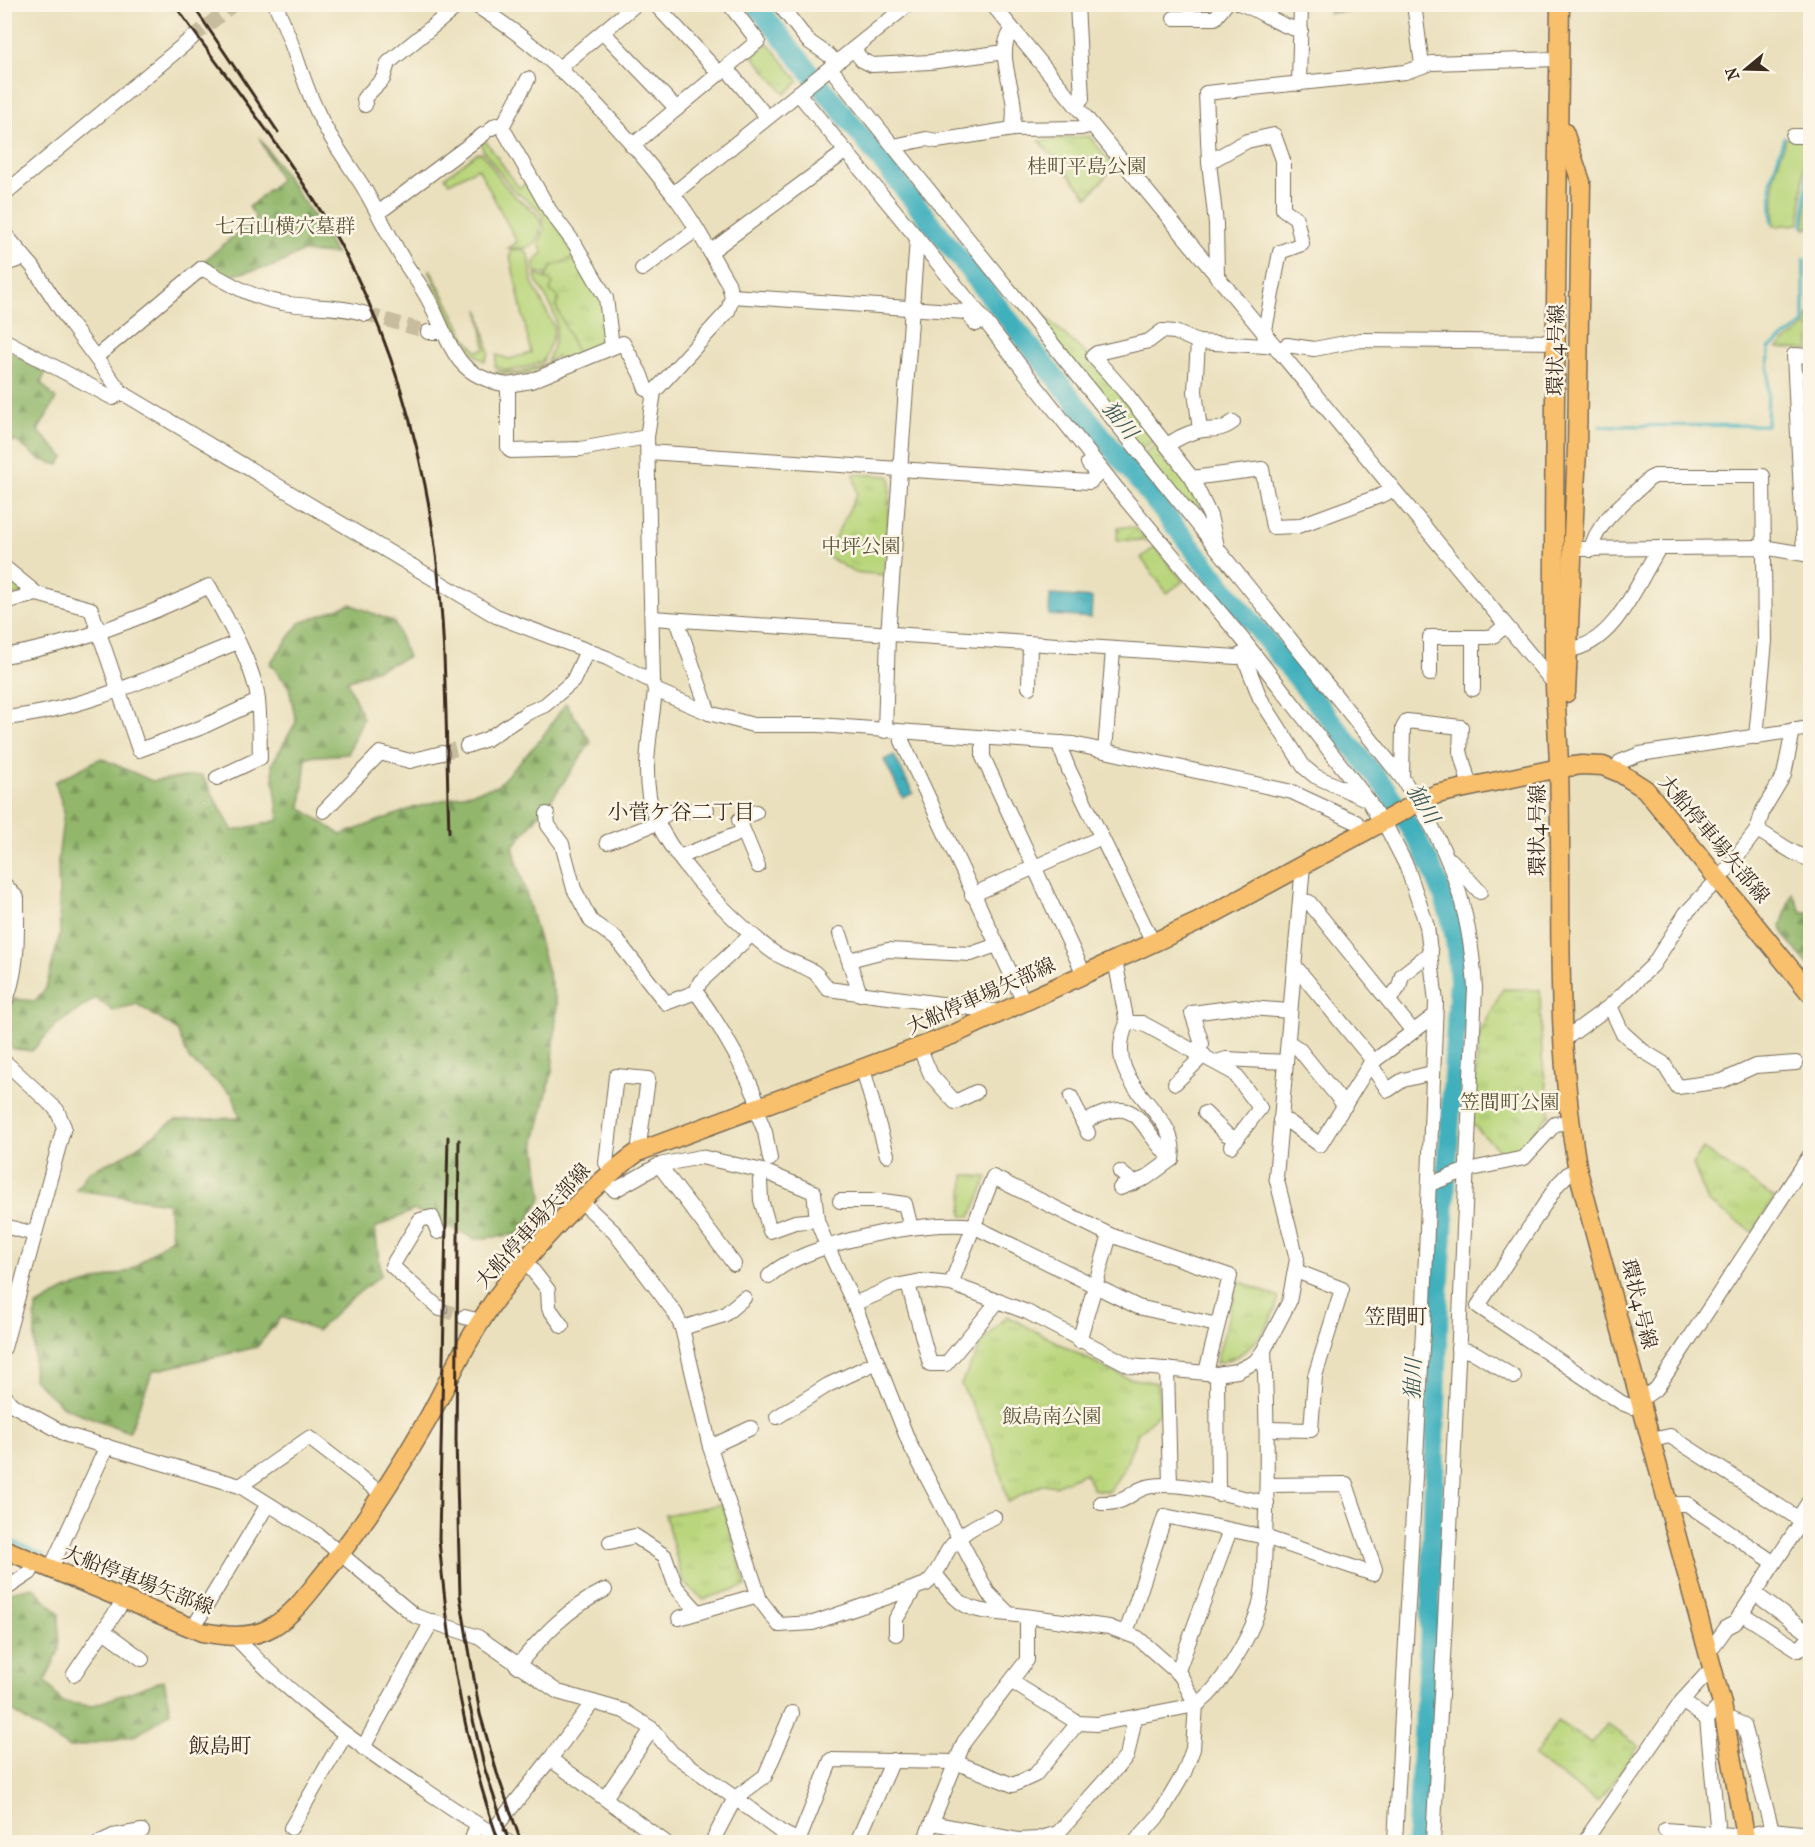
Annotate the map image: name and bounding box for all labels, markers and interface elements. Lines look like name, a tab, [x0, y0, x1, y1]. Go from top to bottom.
north arrow	[1716, 39, 1776, 99]
text: N	[1721, 64, 1743, 83]
park label: 桂町平島公園	[1027, 155, 1147, 178]
park label: 七石山横穴墓群	[215, 215, 355, 238]
street label: 環状4号線	[1544, 304, 1568, 396]
water label: 㹨川	[1097, 396, 1144, 445]
park label: 中坪公園	[821, 535, 901, 558]
street label: 大船停車場矢部線	[1654, 770, 1774, 908]
water label: 㹨川	[1402, 780, 1445, 830]
street label: 環状4号線	[1526, 784, 1549, 876]
district label: 小菅ケ谷二丁目	[608, 800, 755, 824]
street label: 大船停車場矢部線	[903, 953, 1059, 1039]
park label: 笠間町公園	[1460, 1091, 1560, 1114]
street label: 大船停車場矢部線	[471, 1159, 595, 1293]
street label: 環状4号線	[1617, 1257, 1661, 1351]
district label: 笠間町	[1365, 1305, 1428, 1329]
water label: 㹨川	[1400, 1356, 1426, 1400]
park label: 飯島南公園	[1002, 1405, 1102, 1428]
street label: 大船停車場矢部線	[59, 1541, 217, 1619]
district label: 飯島町	[189, 1734, 252, 1758]

